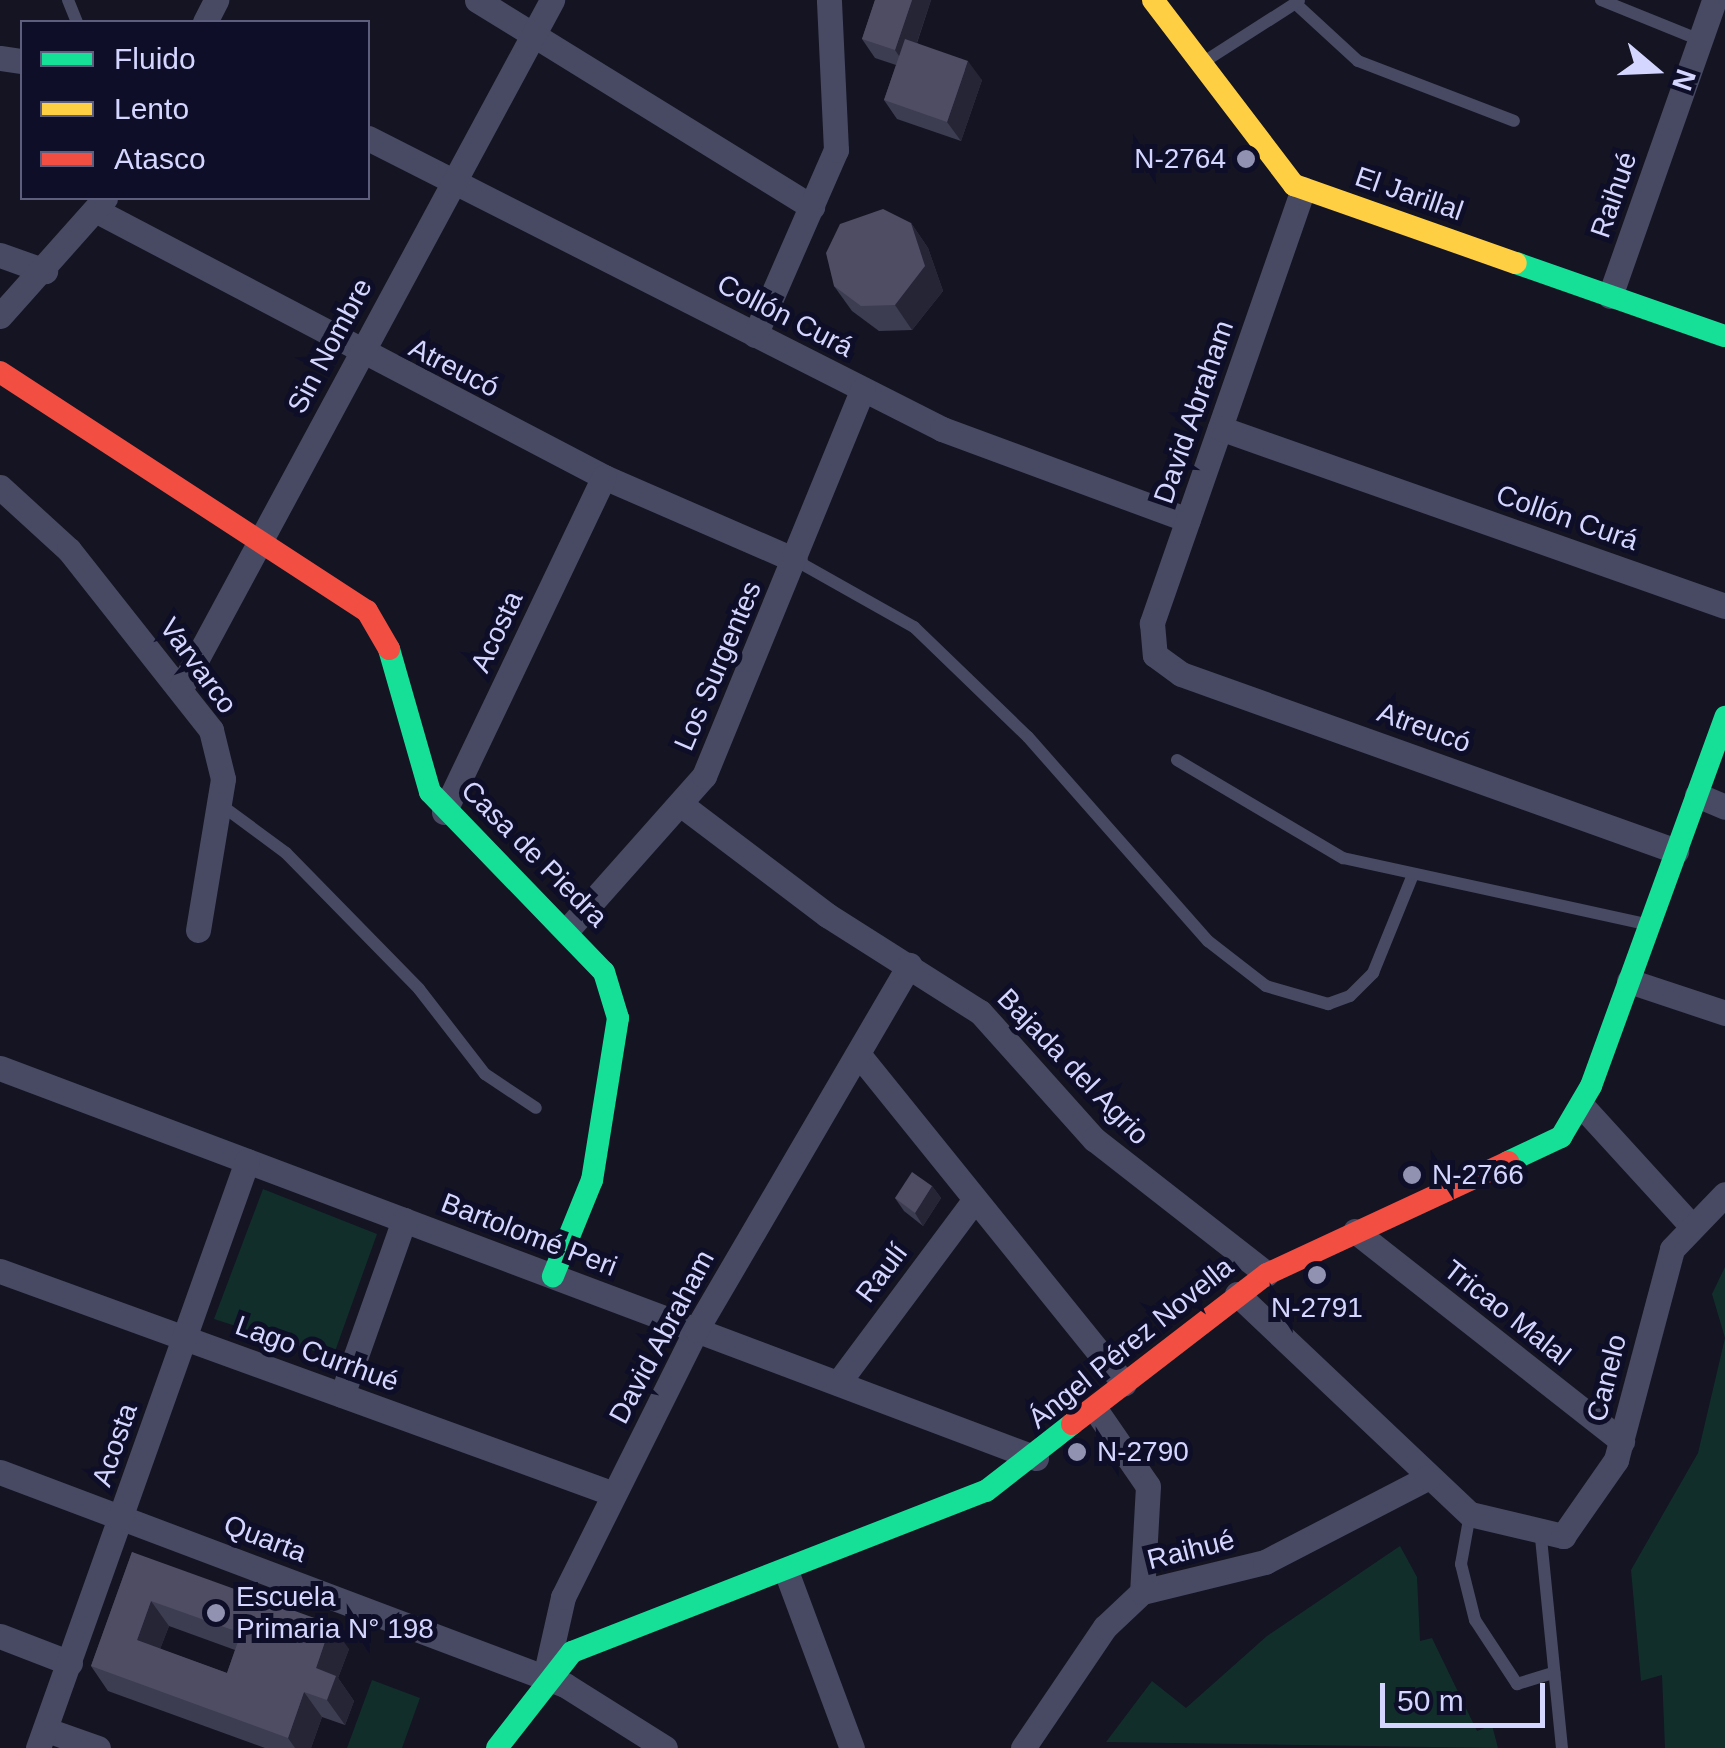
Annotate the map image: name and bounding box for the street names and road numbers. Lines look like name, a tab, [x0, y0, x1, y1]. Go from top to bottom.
street label: Raihué	[1584, 148, 1644, 242]
street label: El Jarillal	[1351, 160, 1467, 228]
street label: Collón Curá	[712, 267, 858, 365]
street label: Sin Nombre	[280, 273, 380, 419]
street label: David Abraham	[1147, 315, 1241, 509]
street label: Atreucó	[403, 331, 505, 405]
street label: Collón Curá	[1492, 478, 1642, 558]
street label: Los Surgentes	[667, 576, 769, 756]
street label: Acosta	[464, 586, 530, 678]
street label: Varvarco	[152, 612, 244, 720]
street label: Atreucó	[1373, 696, 1475, 760]
street label: Casa de Piedra	[454, 774, 614, 934]
street label: Bajada del Agrio	[990, 981, 1156, 1153]
street label: Bartolomé Peri	[437, 1186, 621, 1284]
street label: Raulí	[849, 1237, 915, 1309]
street label: David Abraham	[602, 1244, 722, 1430]
street label: Ángel Pérez Novella	[1022, 1250, 1240, 1436]
street label: Tricao Malal	[1437, 1253, 1577, 1373]
street label: Lago Currhué	[231, 1309, 403, 1399]
street label: Canelo	[1580, 1331, 1634, 1425]
street label: Acosta	[85, 1399, 145, 1491]
street label: Quarta	[219, 1508, 311, 1570]
street label: Raihué	[1144, 1523, 1238, 1577]

